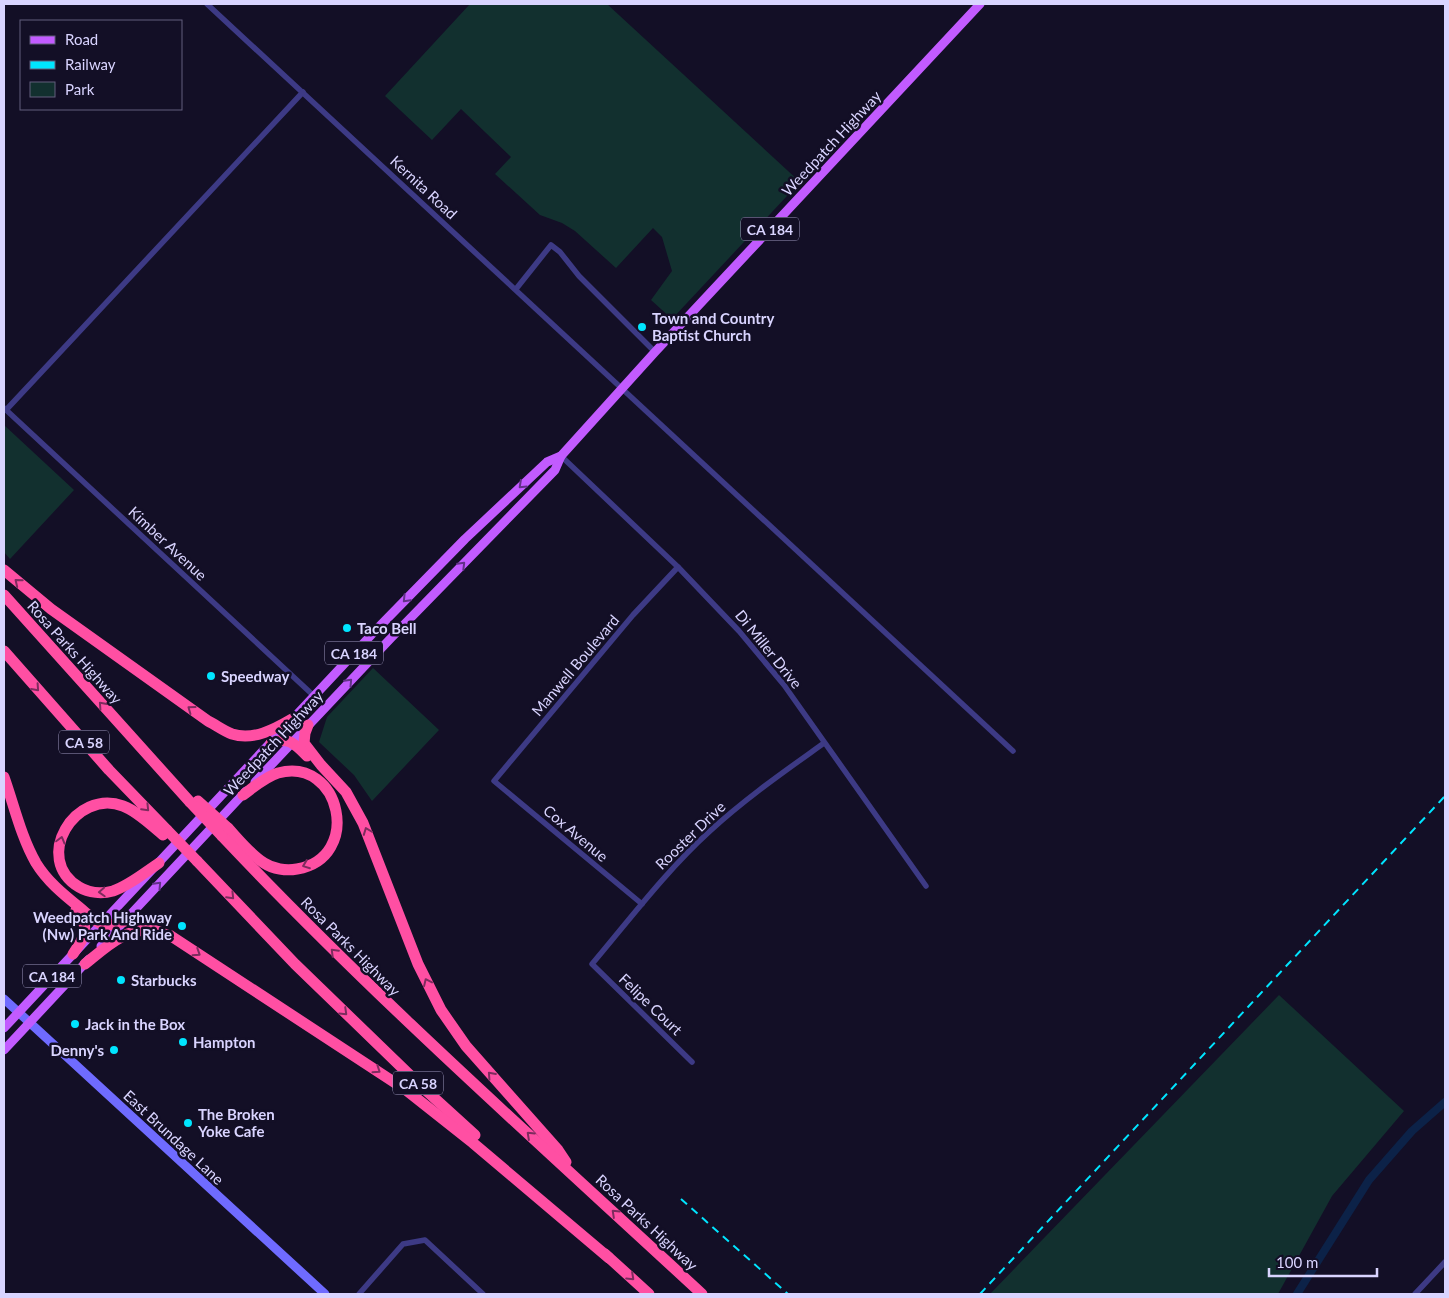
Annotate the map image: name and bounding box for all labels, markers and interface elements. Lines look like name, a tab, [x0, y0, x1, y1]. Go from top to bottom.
legend	[20, 20, 182, 110]
text: Road	[65, 30, 98, 48]
text: Railway	[65, 55, 116, 73]
text: Park	[65, 80, 95, 98]
street label: Weedpatch Highway	[778, 87, 885, 199]
street label: Kernita Road	[387, 152, 461, 222]
road number: CA 184	[741, 218, 799, 240]
place label: Town and Country Baptist Church	[652, 309, 774, 344]
marker: Town and Country Baptist Church	[636, 321, 648, 333]
one-way arrow	[519, 479, 528, 488]
street label: Kimber Avenue	[125, 502, 211, 584]
one-way arrow	[457, 562, 466, 571]
one-way arrow	[14, 579, 23, 588]
one-way arrow	[403, 593, 412, 602]
street label: Rosa Parks Highway	[24, 597, 126, 707]
street label: Di Miller Drive	[732, 606, 806, 692]
street label: Manwell Boulevard	[527, 611, 623, 719]
place label: Taco Bell	[357, 619, 417, 637]
marker: Taco Bell	[341, 622, 353, 634]
road number: CA 184	[325, 641, 383, 664]
place label: Speedway	[221, 667, 289, 685]
marker: Speedway	[205, 670, 217, 682]
one-way arrow	[343, 678, 352, 687]
one-way arrow	[30, 682, 39, 691]
street label: Weedpatch Highway	[220, 687, 327, 799]
one-way arrow	[99, 701, 108, 710]
one-way arrow	[187, 706, 197, 715]
road number: CA 58	[59, 730, 109, 754]
street label: Rooster Drive	[651, 797, 729, 873]
street label: Cox Avenue	[540, 801, 612, 865]
one-way arrow	[140, 802, 149, 811]
one-way arrow	[363, 827, 373, 836]
one-way arrow	[56, 837, 66, 845]
one-way arrow	[302, 859, 311, 870]
one-way arrow	[152, 882, 161, 891]
one-way arrow	[98, 886, 106, 897]
one-way arrow	[225, 891, 234, 900]
street label: Rosa Parks Highway	[298, 893, 404, 999]
place label: Weedpatch Highway (Nw) Park And Ride	[33, 908, 172, 943]
marker: Weedpatch Highway (Nw) Park And Ride	[176, 920, 188, 932]
one-way arrow	[192, 947, 201, 956]
one-way arrow	[331, 949, 340, 958]
road number: CA 184	[23, 964, 81, 988]
street label: Felipe Court	[616, 970, 687, 1039]
place label: Starbucks	[131, 971, 197, 989]
marker: Starbucks	[115, 974, 127, 986]
one-way arrow	[422, 978, 433, 987]
one-way arrow	[339, 1007, 348, 1016]
place label: Jack in the Box	[85, 1015, 185, 1033]
marker: Jack in the Box	[69, 1018, 81, 1030]
place label: Hampton	[193, 1033, 256, 1051]
marker: Hampton	[177, 1036, 189, 1048]
place label: Denny's	[50, 1041, 104, 1059]
marker: Denny's	[108, 1044, 120, 1056]
one-way arrow	[372, 1064, 381, 1073]
road number: CA 58	[393, 1072, 443, 1094]
one-way arrow	[489, 1072, 497, 1081]
street label: East Brundage Lane	[120, 1086, 228, 1188]
place label: The Broken Yoke Cafe	[197, 1105, 275, 1140]
marker: The Broken Yoke Cafe	[182, 1117, 194, 1129]
one-way arrow	[526, 1132, 535, 1141]
street label: Rosa Parks Highway	[592, 1170, 702, 1274]
one-way arrow	[612, 1210, 621, 1219]
scale bar	[1269, 1246, 1376, 1278]
text: 100 m	[1276, 1253, 1318, 1271]
one-way arrow	[625, 1271, 634, 1280]

